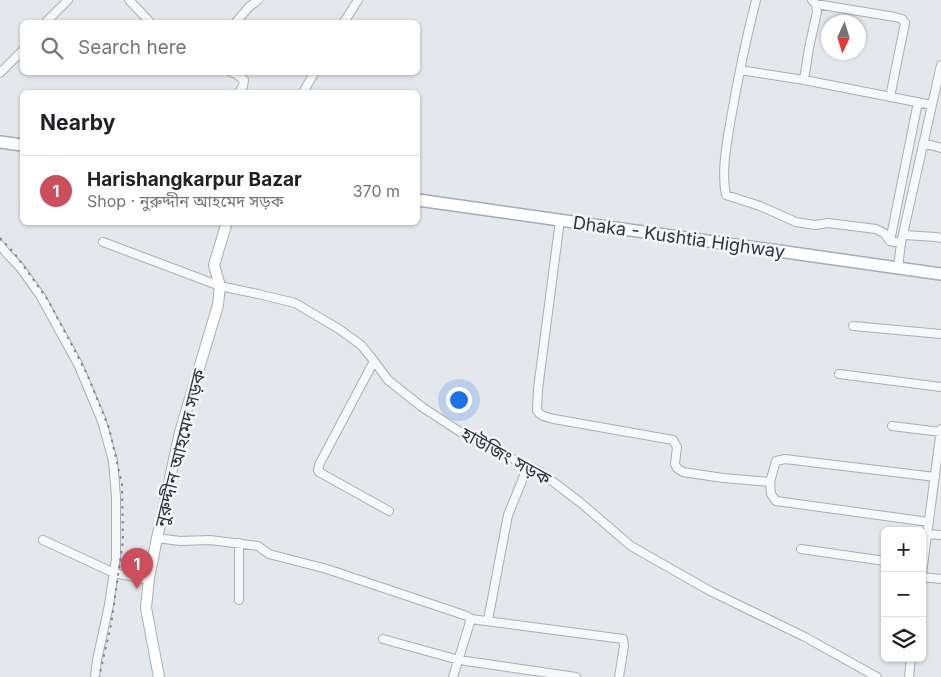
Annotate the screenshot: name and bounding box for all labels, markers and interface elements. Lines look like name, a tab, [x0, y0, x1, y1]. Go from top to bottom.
north arrow	[821, 15, 866, 60]
search box	[20, 20, 420, 75]
icon: search	[38, 34, 66, 62]
text: Search here	[78, 36, 187, 59]
text: Nearby	[40, 110, 115, 135]
text: Harishangkarpur Bazar	[87, 168, 302, 191]
text: 1	[53, 181, 59, 201]
text: 370 m	[353, 181, 400, 201]
text: Shop · নুরুদ্দীন আহমেদ সড়ক	[87, 191, 284, 211]
street label: Dhaka - Kushtia Highway	[572, 212, 786, 262]
street label: নুরুদ্দীন আহমেদ সড়ক	[150, 366, 211, 530]
your location	[446, 387, 472, 413]
street label: হাউজিং সড়ক	[457, 422, 555, 489]
map controls	[881, 527, 926, 662]
button: +	[881, 527, 926, 572]
pin: 1	[121, 548, 153, 589]
button: −	[881, 572, 926, 617]
button: layers	[881, 617, 926, 662]

